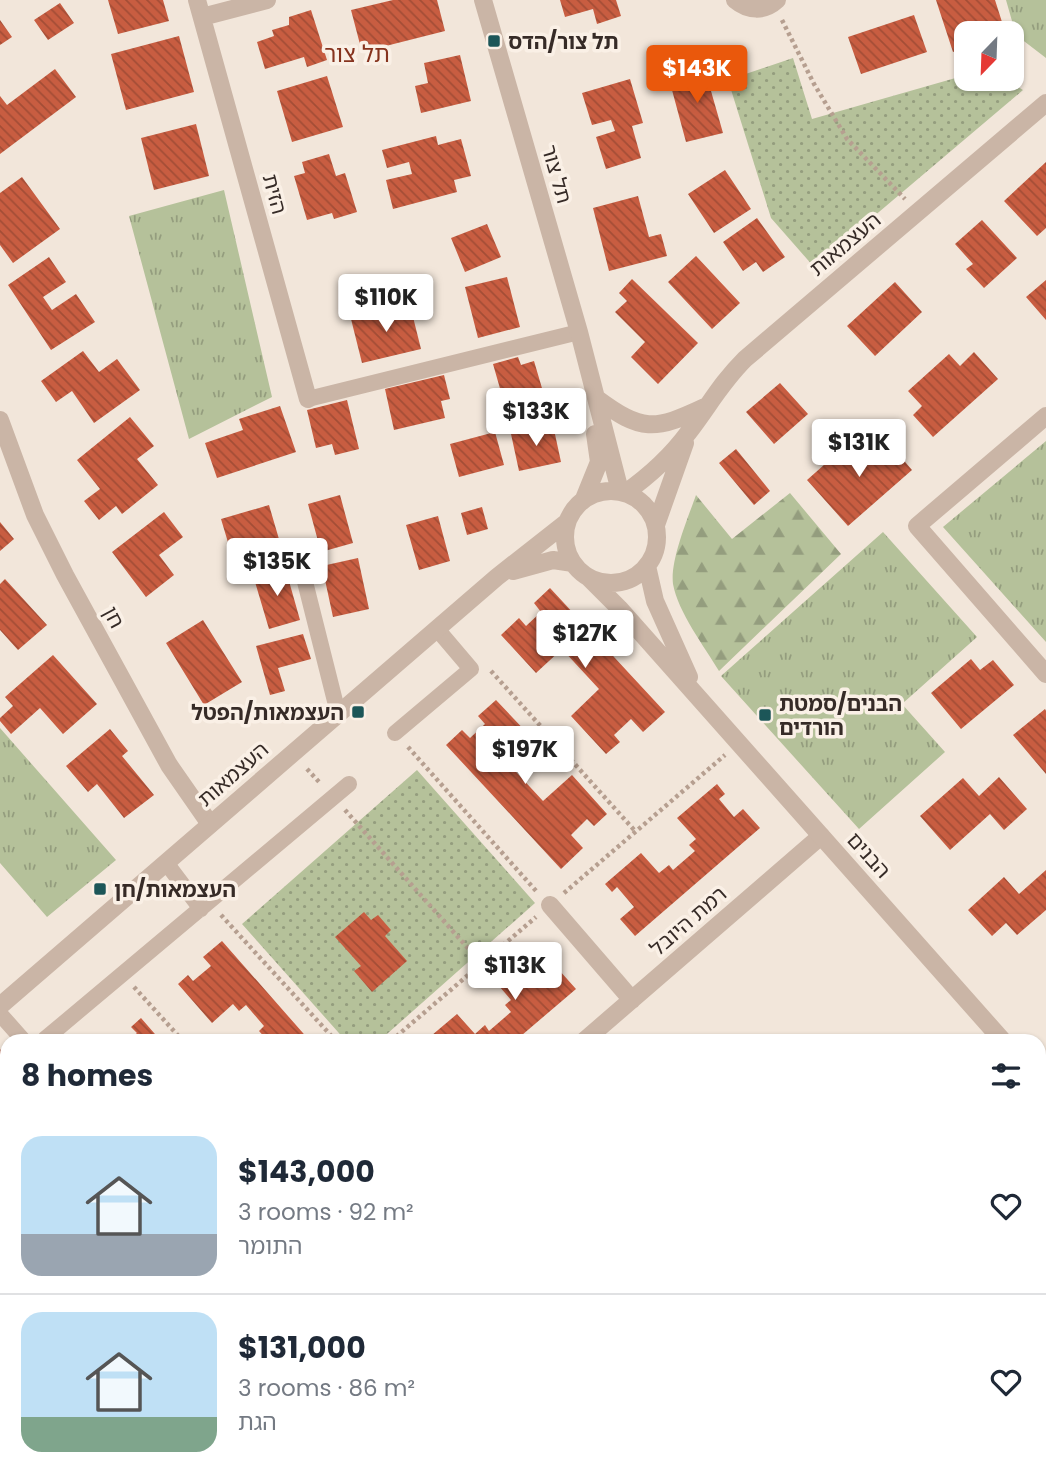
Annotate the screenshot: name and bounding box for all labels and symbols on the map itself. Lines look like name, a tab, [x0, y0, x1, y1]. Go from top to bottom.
north arrow	[954, 21, 1024, 91]
place label: תל צור/הדס	[508, 27, 619, 56]
marker: תל צור/הדס	[486, 33, 502, 49]
district label: תל צור	[324, 38, 390, 70]
pin: $143K	[648, 46, 746, 105]
street label: תל צור	[535, 141, 579, 207]
street label: הזית	[256, 171, 294, 217]
street label: העצמאות	[803, 206, 887, 282]
pin: $110K	[337, 274, 435, 334]
pin: $133K	[487, 388, 585, 448]
pin: $131K	[810, 420, 908, 479]
pin: $135K	[228, 538, 326, 598]
street label: חן	[96, 601, 132, 633]
pin: $127K	[536, 610, 634, 670]
place label: הבנים/סמטת הורדים	[779, 689, 902, 742]
place label: העצמאות/הפטל	[191, 698, 344, 727]
marker: העצמאות/הפטל	[350, 704, 366, 720]
marker: הבנים/סמטת הורדים	[757, 707, 773, 723]
pin: $197K	[476, 726, 574, 786]
street label: העצמאות	[191, 735, 275, 813]
street label: הבנים	[841, 826, 897, 884]
place label: העצמאות/חן	[114, 875, 236, 904]
street label: רמת היובל	[643, 879, 733, 963]
marker: העצמאות/חן	[92, 881, 108, 897]
pin: $113K	[466, 942, 564, 1002]

